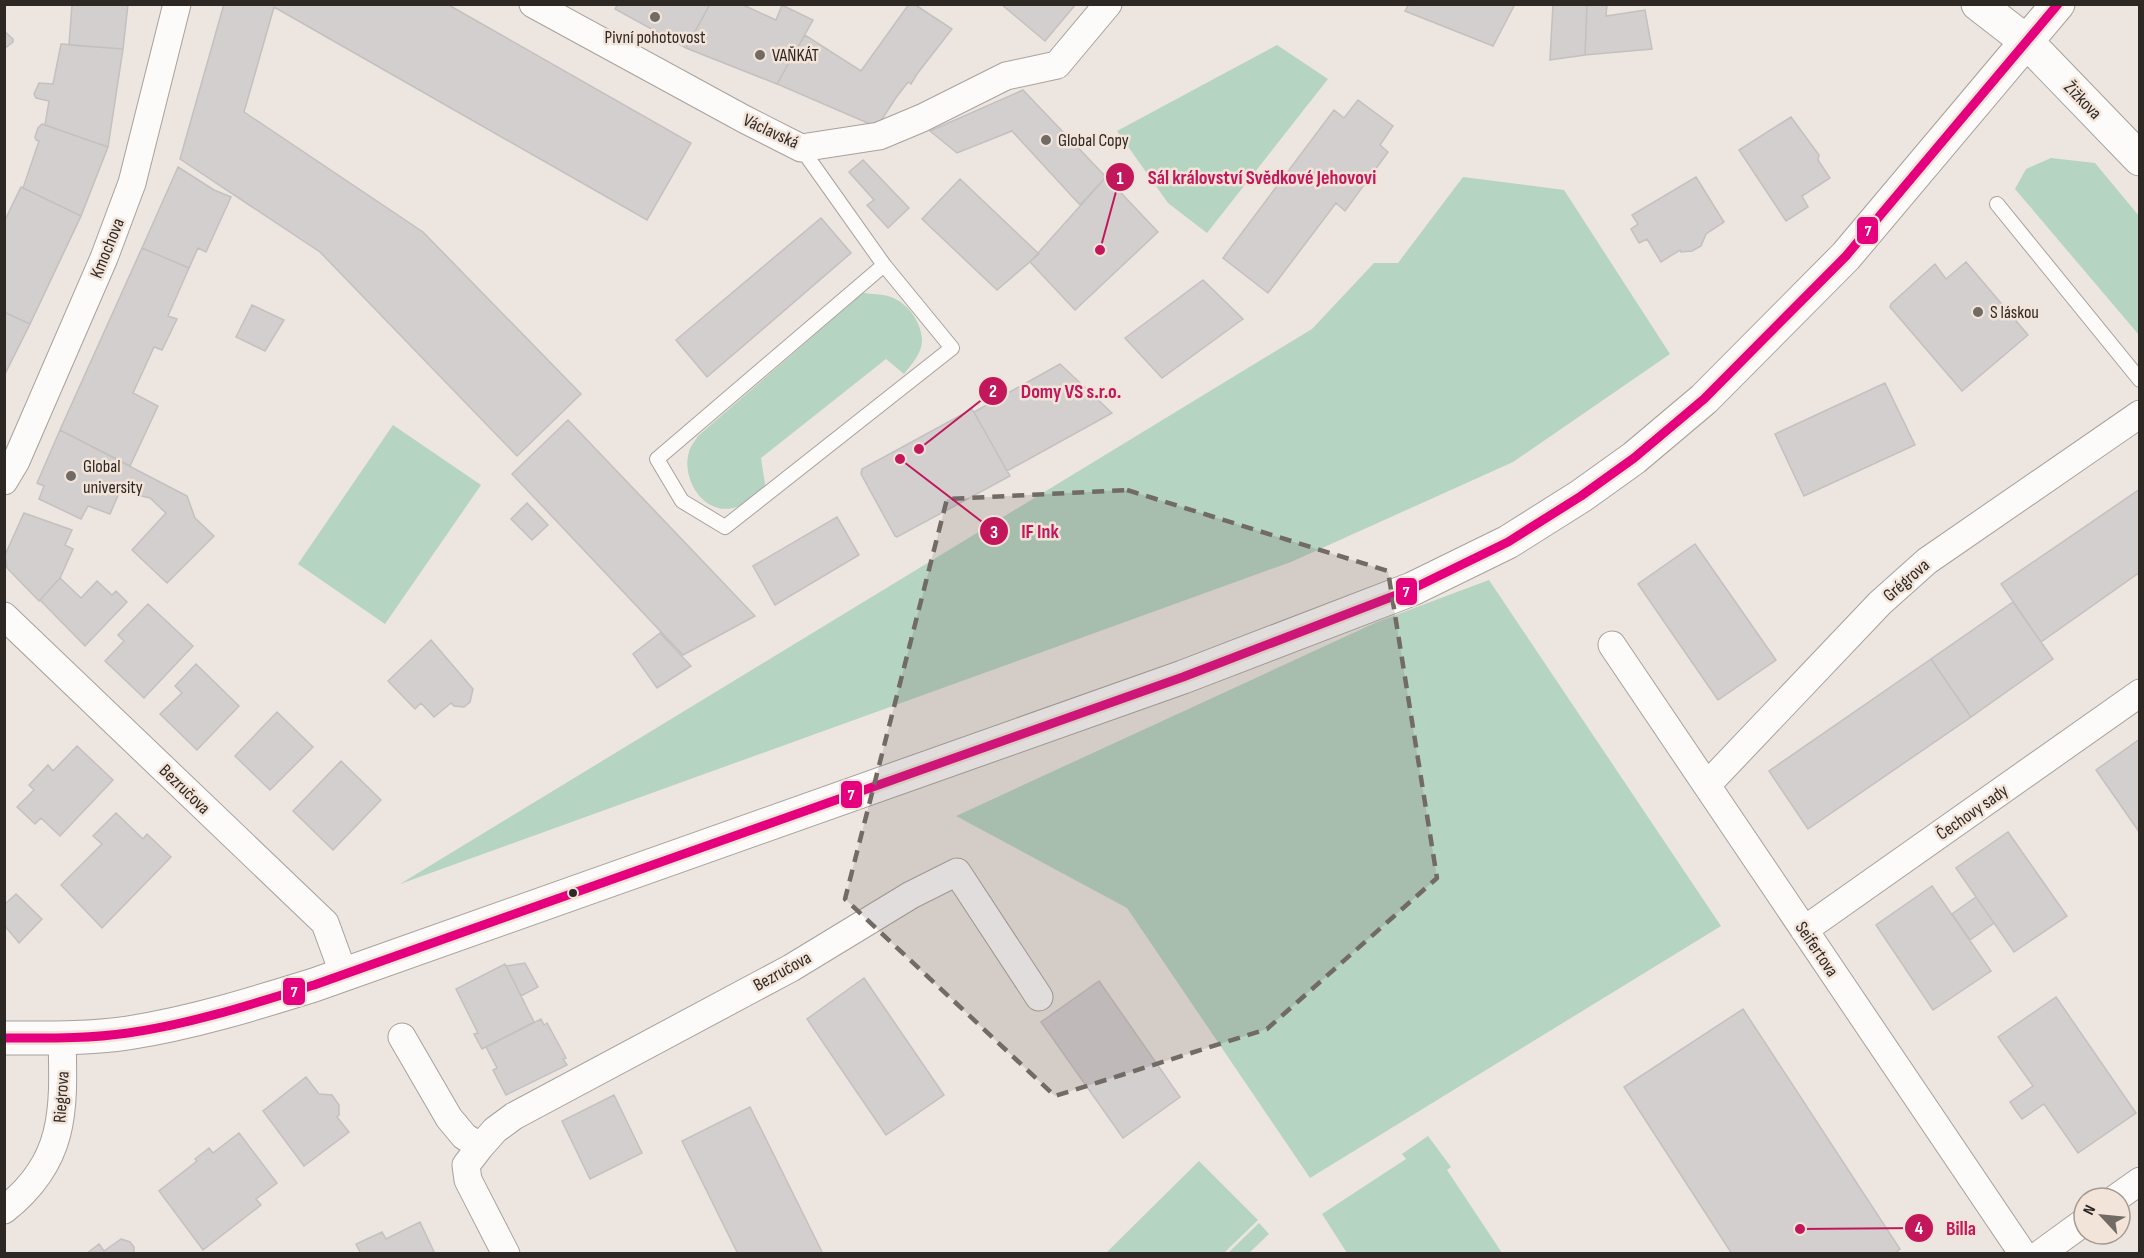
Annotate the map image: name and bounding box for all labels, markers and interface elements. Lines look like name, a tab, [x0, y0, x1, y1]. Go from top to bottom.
marker: Pivní pohotovost	[648, 10, 662, 24]
place label: Pivní pohotovost	[605, 27, 706, 48]
place label: VAŇKÁT	[772, 45, 819, 66]
marker: VAŇKÁT	[753, 48, 767, 62]
street label: Žižkova	[2060, 77, 2106, 124]
street label: Václavská	[740, 109, 802, 153]
place label: Global Copy	[1058, 130, 1129, 151]
marker: Global Copy	[1039, 133, 1053, 147]
callout: Sál království Svědkové Jehovovi	[1105, 158, 1388, 196]
text: Sál království Svědkové Jehovovi	[1148, 166, 1376, 190]
text: 1	[1116, 168, 1124, 189]
street label: Kmochova	[86, 215, 129, 281]
line badge: 7	[1856, 216, 1879, 245]
text: 7	[1865, 222, 1872, 241]
place label: S láskou	[1990, 302, 2039, 323]
marker: S láskou	[1971, 305, 1985, 319]
callout: Domy VS s.r.o.	[978, 372, 1133, 410]
text: Domy VS s.r.o.	[1021, 380, 1121, 404]
text: 2	[989, 381, 997, 402]
place label: Global university	[83, 456, 143, 498]
marker: Global university	[64, 469, 78, 483]
callout: IF Ink	[979, 512, 1071, 550]
text: IF Ink	[1021, 520, 1059, 544]
text: 3	[990, 522, 998, 543]
street label: Grégrova	[1879, 555, 1934, 606]
line badge: 7	[1395, 577, 1418, 606]
text: 7	[1403, 583, 1410, 602]
street label: Bezručova	[155, 760, 214, 819]
line badge: 7	[840, 780, 863, 809]
street label: Čechovy sady	[1932, 780, 2012, 845]
text: 7	[848, 786, 855, 805]
unlabelled marker	[567, 887, 579, 899]
street label: Seifertova	[1791, 918, 1843, 981]
street label: Bezručova	[750, 947, 815, 996]
line badge: 7	[282, 977, 306, 1006]
text: 7	[291, 983, 298, 1002]
street label: Riegrova	[49, 1070, 74, 1124]
north arrow	[2072, 1186, 2132, 1246]
text: N	[2079, 1202, 2100, 1218]
callout: Billa	[1904, 1209, 1988, 1247]
text: Billa	[1946, 1217, 1976, 1241]
text: 4	[1915, 1218, 1924, 1239]

